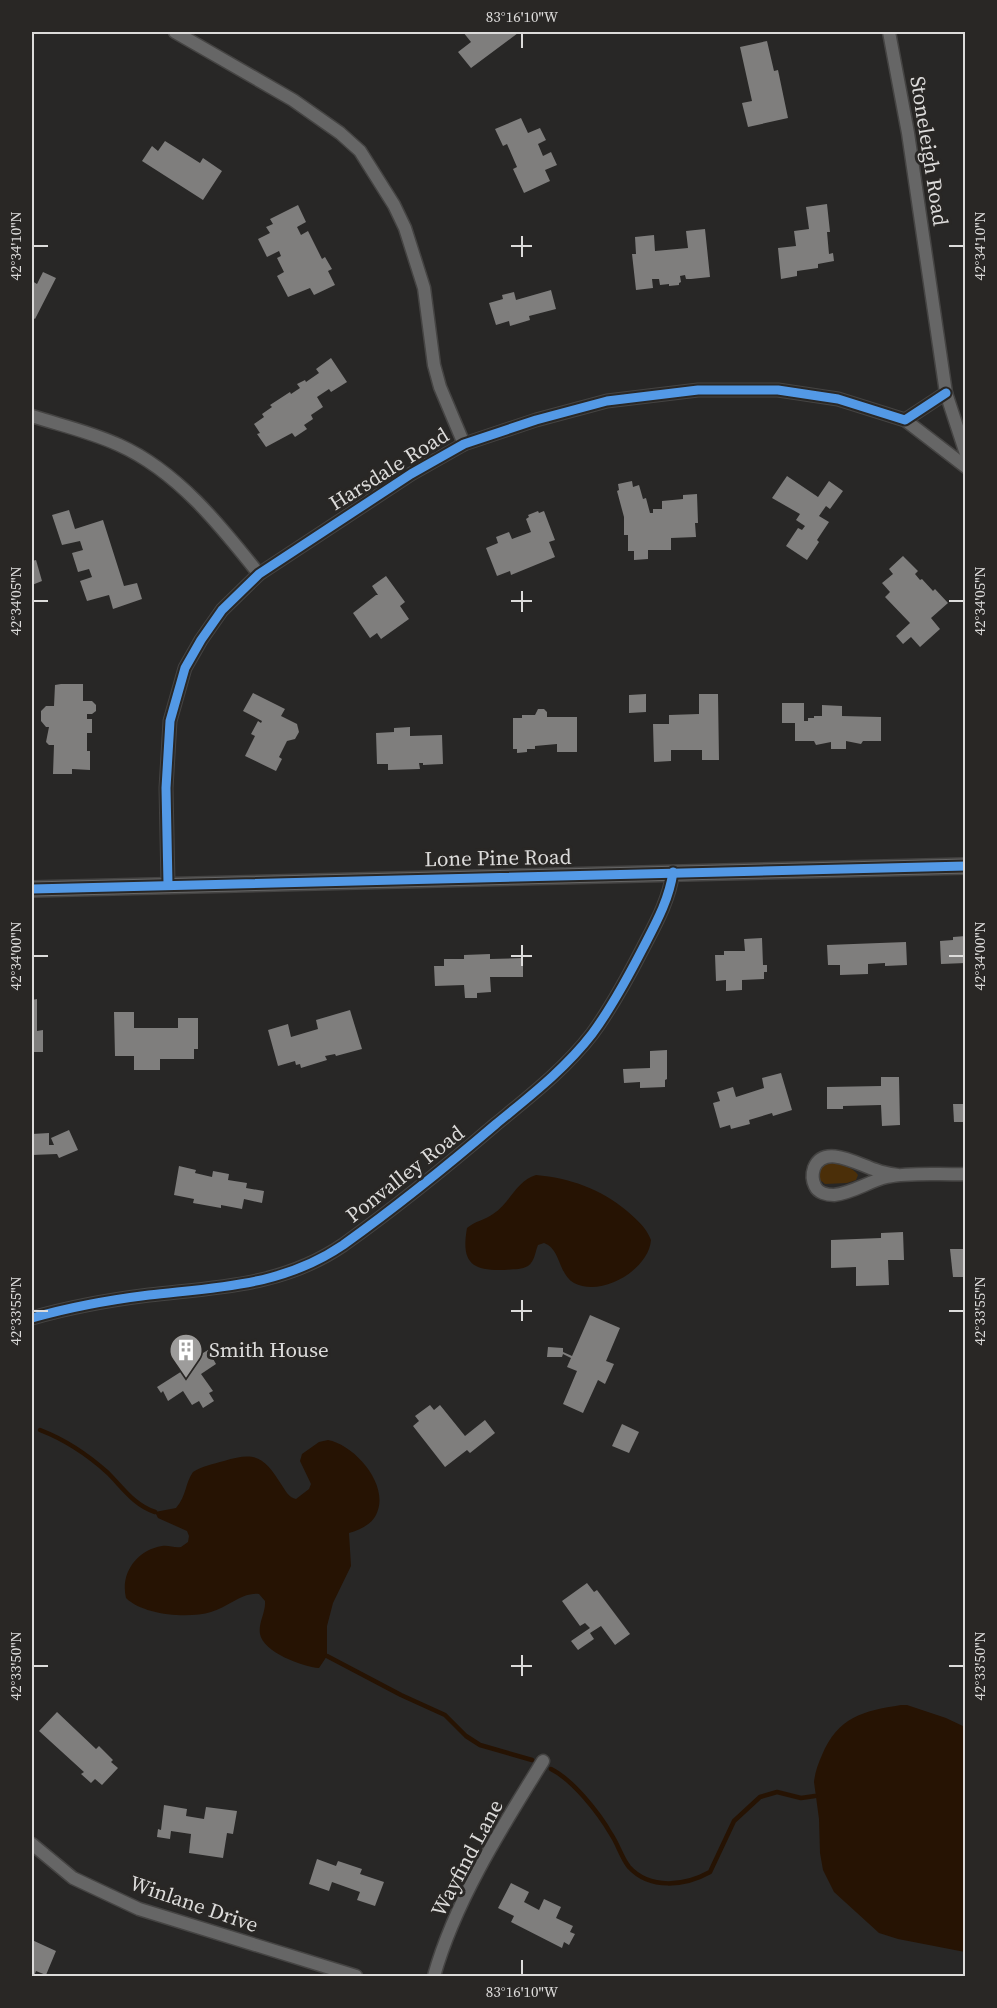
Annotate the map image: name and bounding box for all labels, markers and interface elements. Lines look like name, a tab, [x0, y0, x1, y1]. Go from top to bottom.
text: 83°16'10"W	[486, 6, 559, 27]
street label: Stoneleigh Road	[903, 74, 956, 228]
text: 42°34'10"N	[5, 211, 26, 281]
text: 42°34'10"N	[969, 211, 990, 281]
street label: Harsdale Road	[323, 420, 454, 517]
text: 42°34'05"N	[5, 566, 26, 636]
text: 42°34'05"N	[969, 566, 990, 636]
street label: Lone Pine Road	[424, 842, 572, 873]
text: 42°34'00"N	[5, 921, 26, 991]
text: 42°34'00"N	[969, 921, 990, 991]
street label: Ponvalley Road	[340, 1118, 470, 1229]
text: 42°33'55"N	[5, 1276, 26, 1346]
text: 42°33'55"N	[969, 1276, 990, 1346]
building icon: Smith House	[168, 1332, 204, 1379]
place label: Smith House	[209, 1335, 329, 1364]
text: 42°33'50"N	[5, 1631, 26, 1701]
text: 42°33'50"N	[969, 1631, 990, 1701]
street label: Wayfind Lane	[424, 1794, 510, 1921]
street label: Winlane Drive	[126, 1868, 262, 1939]
text: 83°16'10"W	[486, 1981, 559, 2002]

